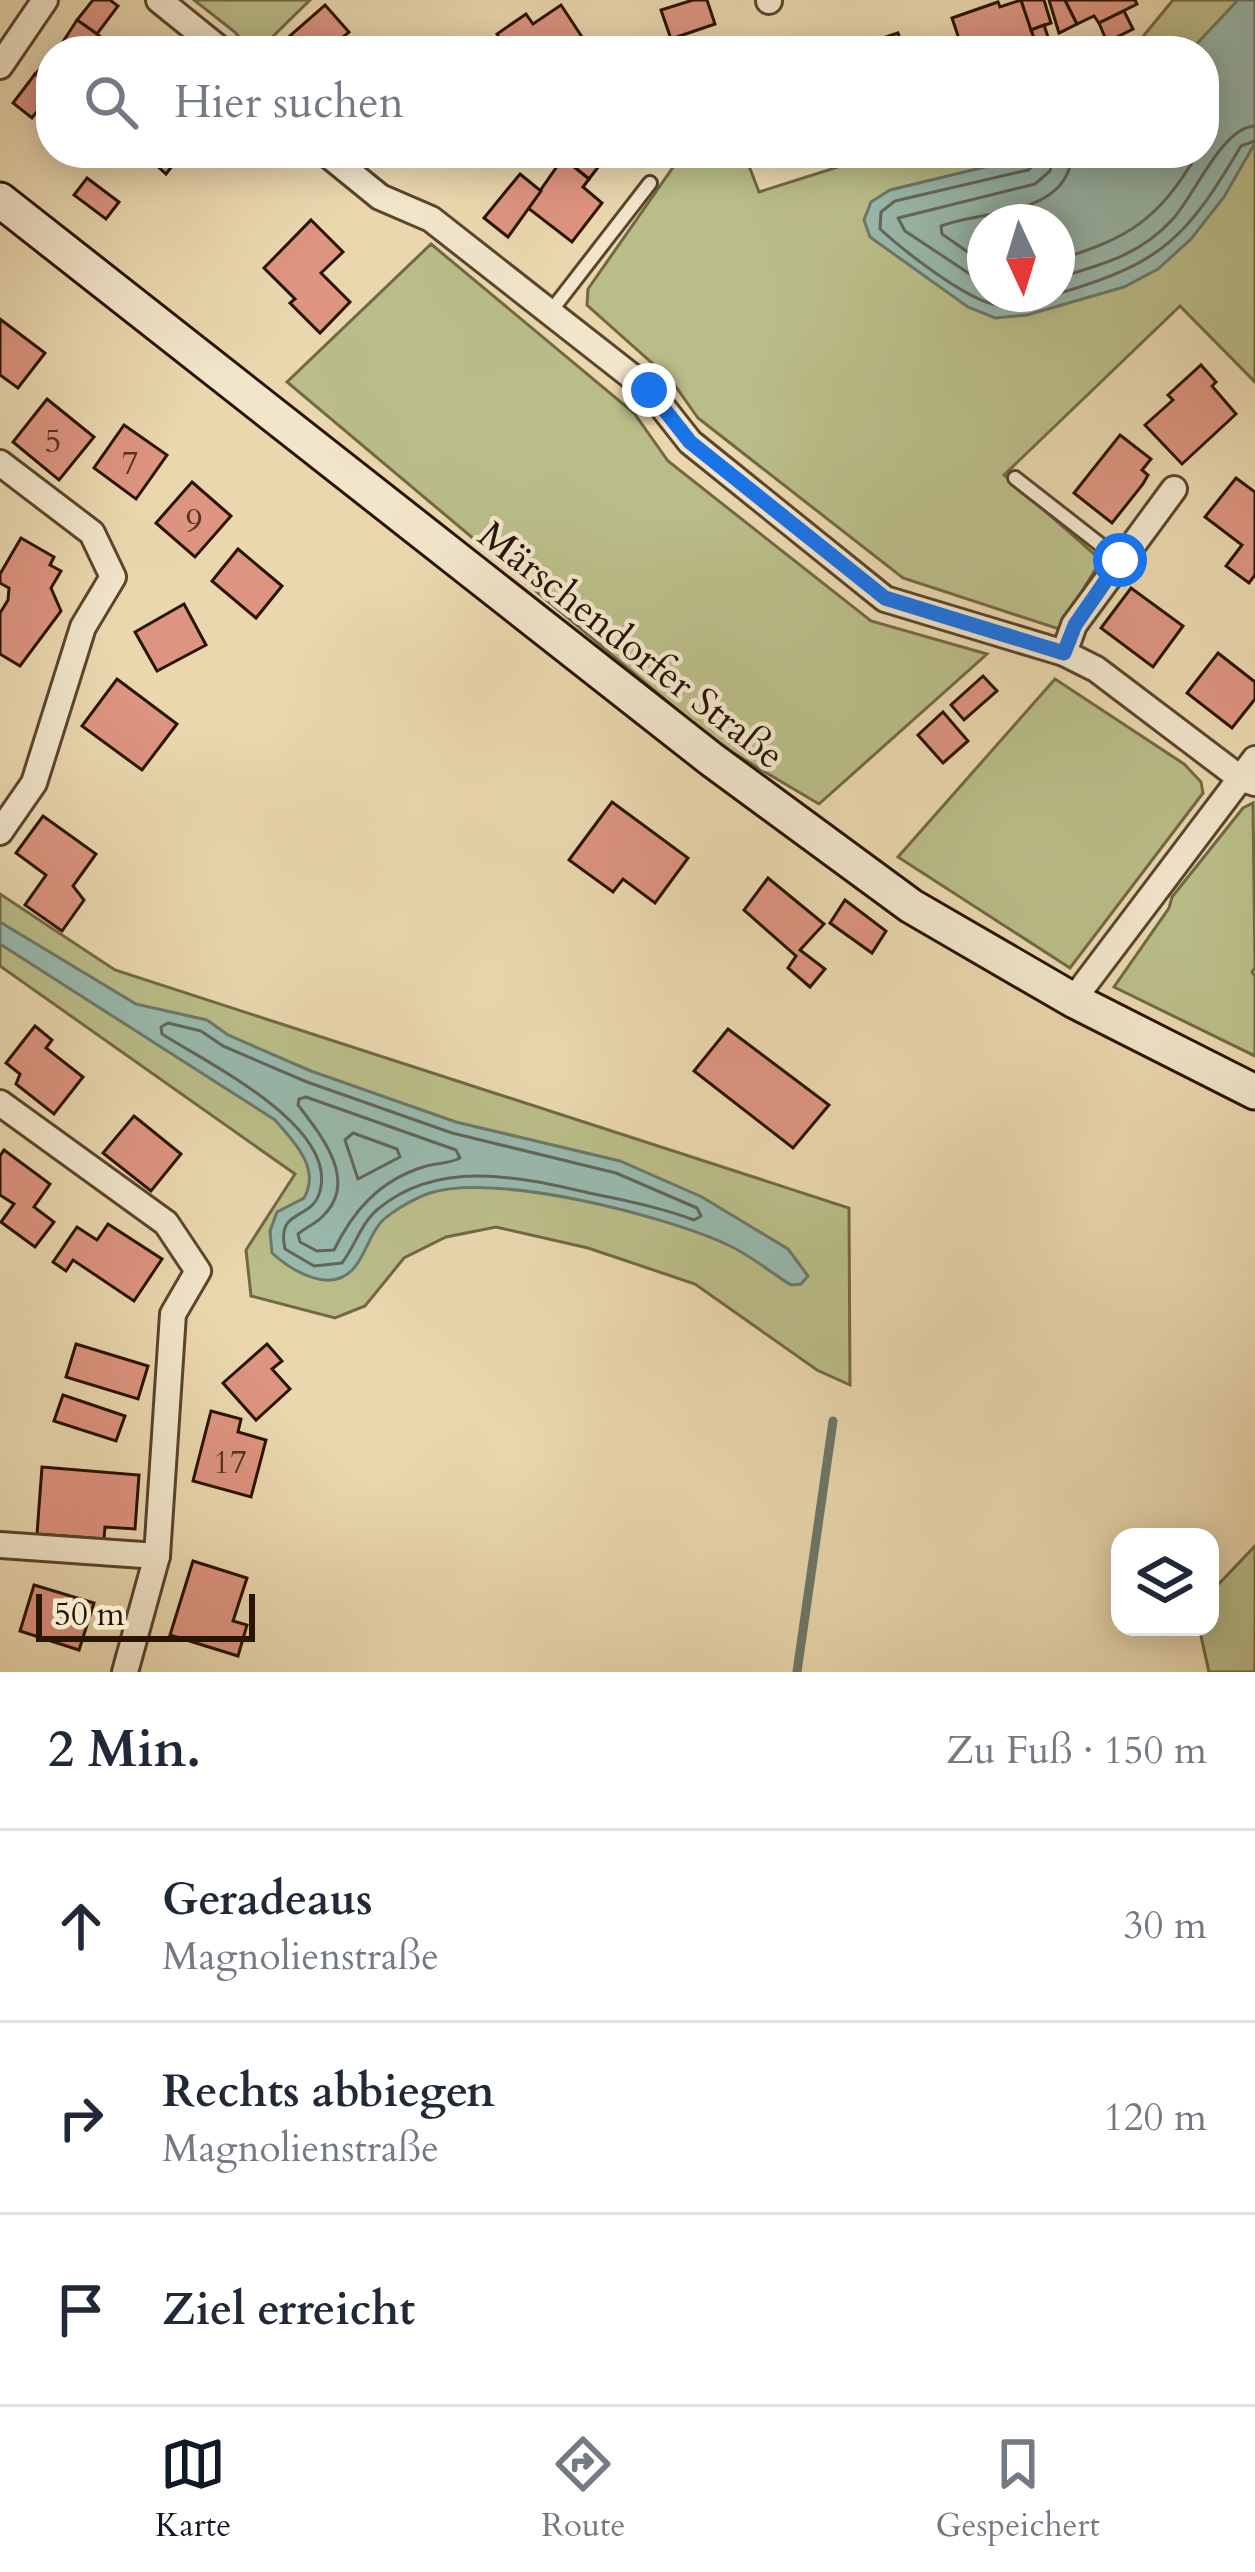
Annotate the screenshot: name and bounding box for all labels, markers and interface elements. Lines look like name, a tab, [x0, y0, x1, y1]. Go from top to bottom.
search box	[36, 36, 1219, 168]
icon: search	[78, 69, 144, 135]
text: Hier suchen	[174, 72, 404, 133]
north arrow	[967, 204, 1075, 312]
route end	[622, 363, 676, 417]
house number: 5	[45, 419, 61, 464]
house number: 7	[122, 441, 138, 486]
house number: 9	[186, 499, 202, 544]
street label: Märschendorfer Straße	[467, 509, 795, 781]
route start	[1093, 533, 1147, 587]
house number: 17	[213, 1440, 247, 1485]
map controls	[1111, 1528, 1219, 1636]
button: layers	[1111, 1528, 1219, 1636]
scale bar	[36, 1588, 255, 1641]
text: 50 m	[54, 1592, 125, 1637]
text: 2 Min.	[48, 1715, 201, 1785]
text: Zu Fuß · 150 m	[946, 1724, 1207, 1777]
text: Geradeaus	[162, 1869, 373, 1930]
icon: ahead	[48, 1893, 114, 1959]
text: 30 m	[1124, 1899, 1207, 1952]
text: Magnolienstraße	[162, 1930, 439, 1983]
text: Rechts abbiegen	[162, 2061, 495, 2122]
icon: right	[48, 2085, 114, 2151]
text: 120 m	[1104, 2091, 1207, 2144]
text: Magnolienstraße	[162, 2122, 439, 2175]
icon: arrive	[48, 2277, 114, 2343]
text: Ziel erreicht	[162, 2279, 415, 2340]
tab: Karte	[155, 2431, 231, 2548]
tab: Route	[541, 2431, 625, 2548]
tab: Gespeichert	[935, 2431, 1100, 2548]

